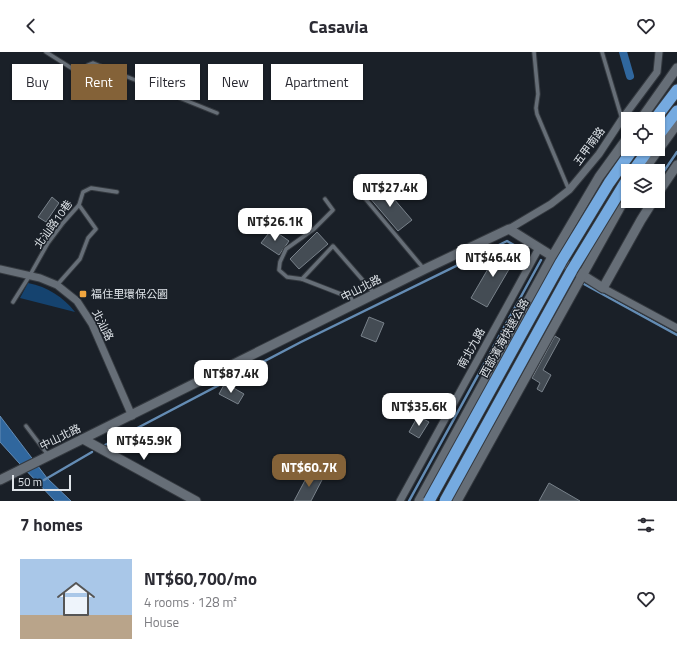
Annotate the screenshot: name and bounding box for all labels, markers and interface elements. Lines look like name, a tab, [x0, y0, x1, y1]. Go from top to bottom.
text: Casavia	[309, 13, 368, 40]
icon: back	[20, 15, 42, 37]
icon: heart	[635, 15, 657, 37]
chip: Buy	[12, 64, 63, 100]
chip: Rent	[71, 64, 127, 100]
chip: Filters	[135, 64, 200, 100]
chip: New	[208, 64, 263, 100]
chip: Apartment	[271, 64, 363, 100]
map controls	[621, 112, 665, 208]
button: locate	[621, 112, 665, 156]
street label: 五甲南路	[570, 123, 608, 169]
button: layers	[621, 164, 665, 208]
pin: NT$27.4K	[349, 174, 431, 208]
text: NT$27.4K	[362, 177, 418, 197]
street label: 北汕路10巷	[30, 197, 76, 251]
pin: NT$26.1K	[234, 208, 316, 242]
text: NT$26.1K	[247, 211, 303, 231]
pin: NT$46.4K	[452, 244, 534, 278]
text: NT$46.4K	[465, 247, 521, 267]
street label: 中山北路	[338, 271, 384, 305]
place label: 福住里環保公園	[91, 286, 168, 302]
marker: 福住里環保公園	[78, 289, 88, 299]
street label: 西部濱海快速公路	[476, 296, 532, 380]
street label: 北汕路	[88, 307, 118, 343]
street label: 南北九路	[453, 325, 489, 371]
pin: NT$87.4K	[190, 360, 272, 394]
text: NT$87.4K	[203, 363, 259, 383]
pin: NT$35.6K	[378, 393, 460, 427]
text: NT$35.6K	[391, 396, 447, 416]
street label: 中山北路	[37, 420, 83, 454]
pin: NT$45.9K	[103, 427, 185, 461]
text: NT$45.9K	[116, 430, 172, 450]
pin: NT$60.7K	[268, 454, 350, 488]
text: NT$60.7K	[281, 457, 337, 477]
scale bar	[12, 473, 71, 492]
text: 50 m	[18, 474, 42, 490]
text: 7 homes	[20, 512, 83, 538]
icon: filters	[635, 514, 657, 536]
text: NT$60,700/mo	[144, 566, 257, 592]
icon: home	[52, 575, 100, 623]
icon: heart	[635, 588, 657, 610]
text: 4 rooms · 128 m²	[144, 592, 237, 612]
text: House	[144, 612, 179, 632]

